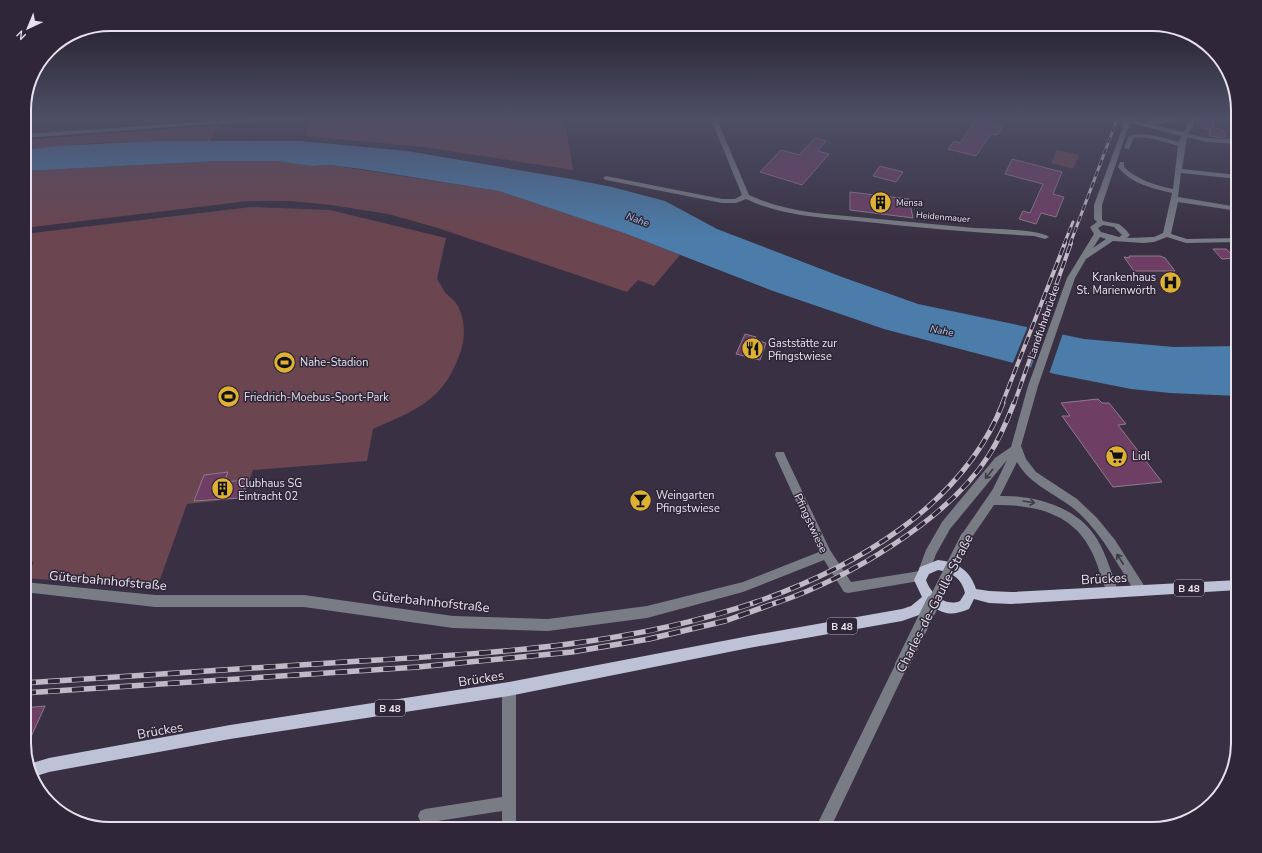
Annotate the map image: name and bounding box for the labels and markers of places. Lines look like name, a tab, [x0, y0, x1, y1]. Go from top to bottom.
building icon: Mensa	[867, 190, 893, 216]
place label: Mensa	[896, 197, 923, 209]
place label: Krankenhaus St. Marienwörth	[1077, 270, 1156, 298]
hospital icon: Krankenhaus St. Marienwörth	[1158, 270, 1184, 296]
restaurant icon: Gaststätte zur Pfingstwiese	[739, 336, 765, 362]
place label: Gaststätte zur Pfingstwiese	[768, 336, 837, 364]
sports icon: Nahe-Stadion	[271, 349, 297, 375]
place label: Nahe-Stadion	[300, 355, 368, 370]
sports icon: Friedrich-Moebus-Sport-Park	[216, 384, 242, 410]
place label: Friedrich-Moebus-Sport-Park	[244, 390, 389, 405]
supermarket icon: Lidl	[1104, 443, 1130, 469]
place label: Lidl	[1132, 449, 1151, 464]
building icon: Clubhaus SG Eintracht 02	[209, 476, 235, 502]
place label: Clubhaus SG Eintracht 02	[238, 476, 302, 504]
bar icon: Weingarten Pfingstwiese	[627, 488, 653, 514]
place label: Weingarten Pfingstwiese	[656, 488, 720, 516]

